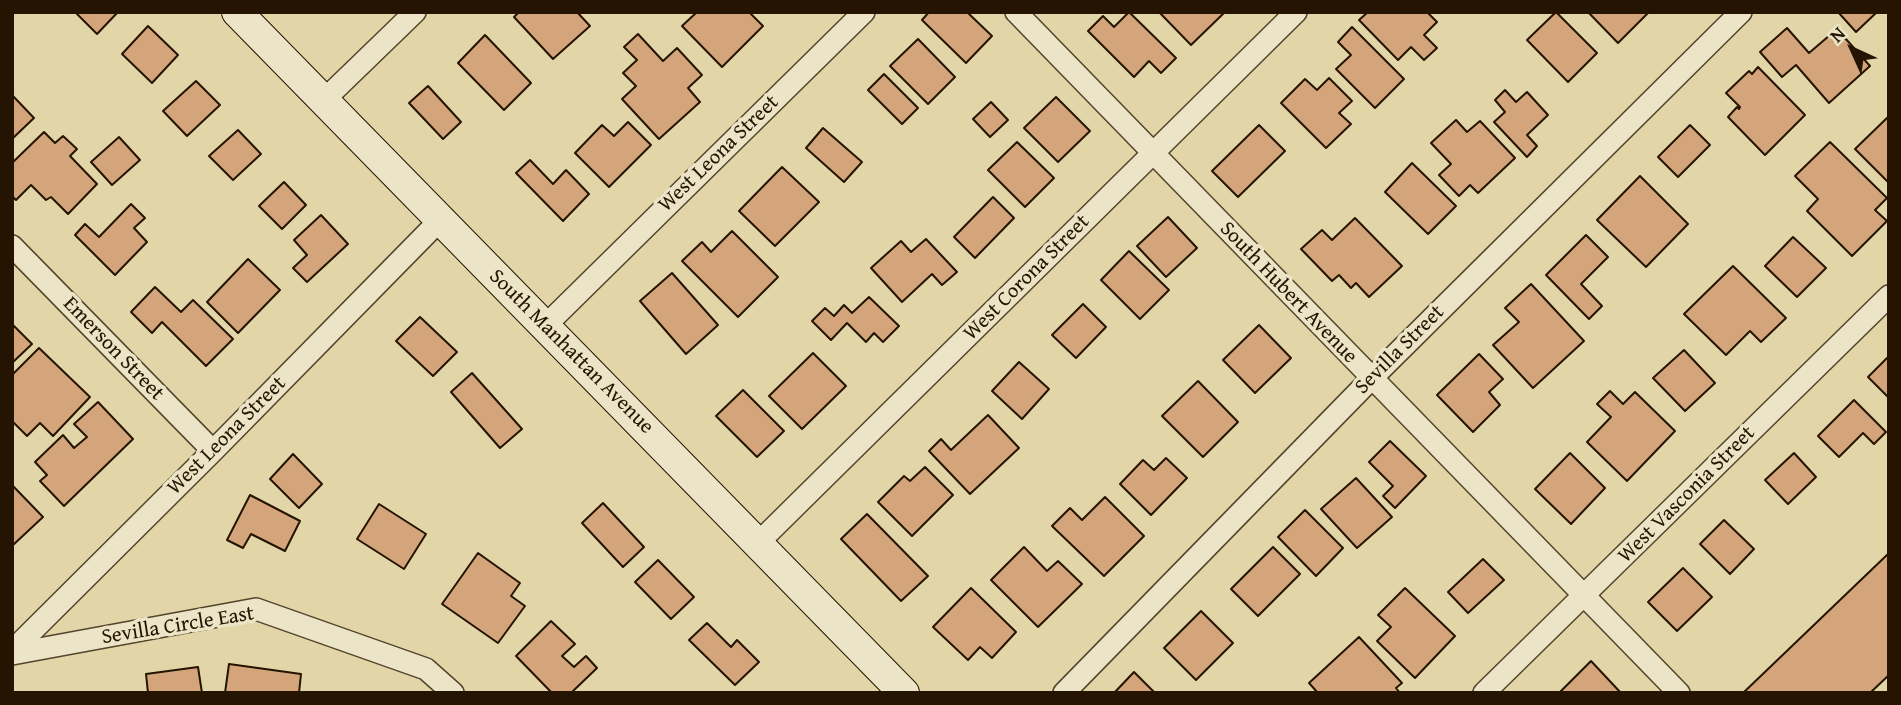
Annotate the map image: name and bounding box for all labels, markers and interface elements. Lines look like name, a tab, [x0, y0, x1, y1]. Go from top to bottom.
north arrow	[1817, 14, 1887, 84]
text: N	[1823, 20, 1852, 49]
street label: West Leona Street	[654, 90, 784, 218]
street label: West Corona Street	[959, 210, 1095, 346]
street label: South Hubert Avenue	[1214, 217, 1362, 369]
street label: South Manhattan Avenue	[483, 264, 659, 440]
street label: Emerson Street	[57, 292, 169, 406]
street label: Sevilla Street	[1350, 300, 1450, 400]
street label: West Leona Street	[162, 371, 292, 501]
street label: West Vasconia Street	[1613, 421, 1761, 569]
street label: Sevilla Circle East	[100, 602, 256, 650]

